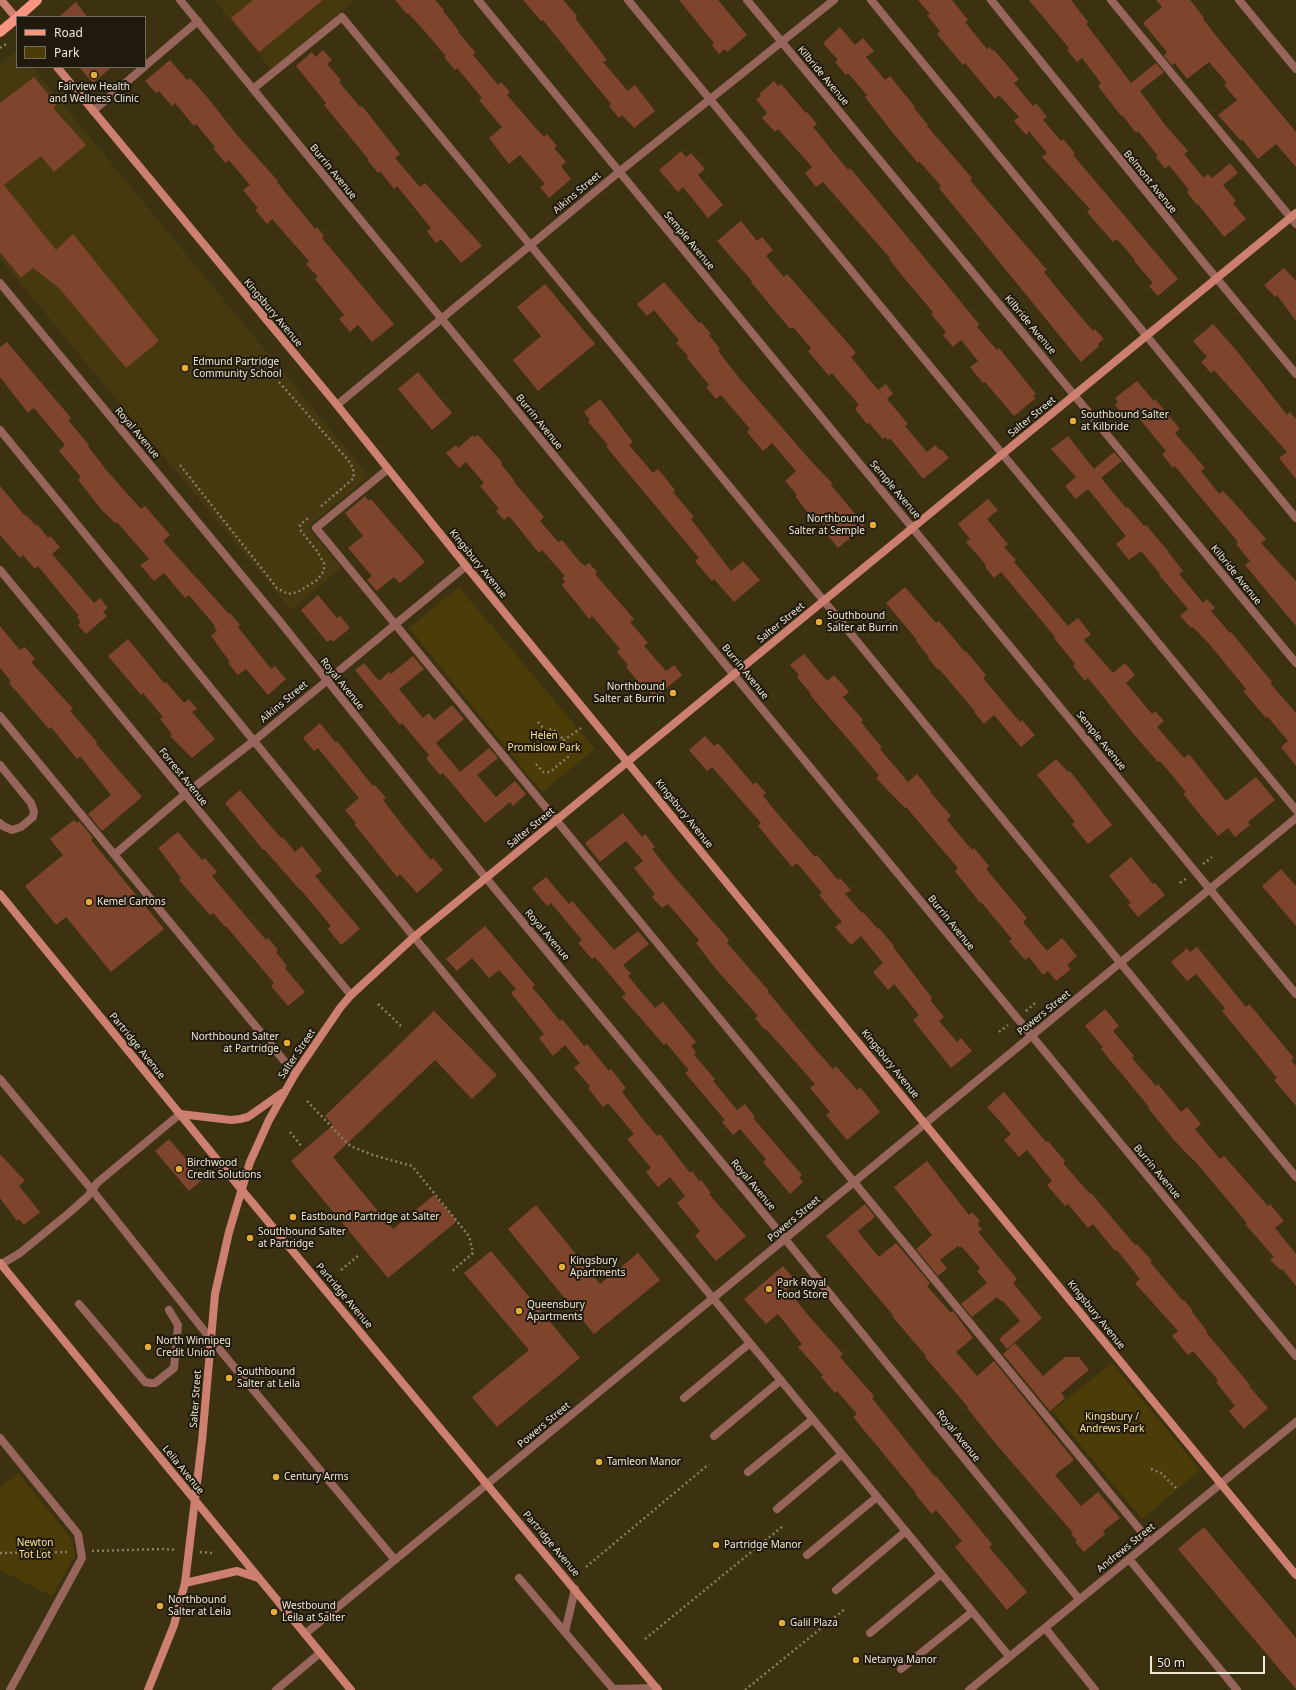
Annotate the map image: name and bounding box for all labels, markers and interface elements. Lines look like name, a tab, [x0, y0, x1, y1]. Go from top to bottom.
legend	[16, 16, 146, 68]
text: Road	[54, 24, 83, 41]
text: Park	[54, 44, 79, 61]
street label: Kilbride Avenue	[795, 44, 851, 108]
marker: Fairview Health and Wellness Clinic	[89, 70, 99, 80]
place label: Fairview Health and Wellness Clinic	[49, 81, 139, 104]
street label: Burrin Avenue	[307, 142, 359, 202]
street label: Belmont Avenue	[1121, 148, 1179, 216]
street label: Aikins Street	[551, 170, 603, 216]
street label: Semple Avenue	[661, 209, 717, 273]
street label: Kingsbury Avenue	[241, 277, 305, 349]
street label: Kilbride Avenue	[1002, 293, 1058, 357]
place label: Edmund Partridge Community School	[193, 356, 281, 380]
marker: Edmund Partridge Community School	[180, 363, 190, 373]
street label: Burrin Avenue	[513, 392, 565, 452]
street label: Salter Street	[1006, 394, 1058, 440]
street label: Royal Avenue	[112, 405, 162, 461]
place label: Southbound Salter at Kilbride	[1081, 409, 1169, 432]
marker: Southbound Salter at Kilbride	[1068, 416, 1078, 426]
street label: Semple Avenue	[867, 458, 923, 522]
place label: Northbound Salter at Semple	[789, 513, 865, 536]
marker: Northbound Salter at Semple	[868, 520, 878, 530]
street label: Kingsbury Avenue	[447, 527, 509, 601]
street label: Kilbride Avenue	[1208, 543, 1264, 607]
street label: Salter Street	[755, 600, 807, 646]
place label: Southbound Salter at Burrin	[827, 610, 898, 634]
marker: Southbound Salter at Burrin	[814, 617, 824, 627]
street label: Burrin Avenue	[719, 642, 771, 702]
street label: Royal Avenue	[317, 656, 367, 712]
street label: Aikins Street	[258, 679, 310, 725]
place label: Northbound Salter at Burrin	[594, 681, 665, 704]
marker: Northbound Salter at Burrin	[668, 688, 678, 698]
street label: Semple Avenue	[1074, 709, 1128, 773]
park label: Helen Promislow Park	[508, 730, 580, 754]
street label: Forrest Avenue	[156, 746, 210, 808]
street label: Kingsbury Avenue	[653, 777, 715, 851]
street label: Salter Street	[505, 805, 557, 851]
street label: Burrin Avenue	[925, 893, 977, 953]
place label: Kemel Cartons	[97, 896, 166, 908]
marker: Kemel Cartons	[84, 897, 94, 907]
street label: Royal Avenue	[522, 907, 572, 963]
street label: Powers Street	[1015, 988, 1073, 1038]
street label: Partridge Avenue	[107, 1010, 167, 1082]
street label: Salter Street	[276, 1027, 318, 1081]
street label: Kingsbury Avenue	[859, 1027, 921, 1101]
place label: Northbound Salter at Partridge	[191, 1031, 279, 1054]
marker: Northbound Salter at Partridge	[282, 1038, 292, 1048]
street label: Burrin Avenue	[1131, 1142, 1183, 1202]
place label: Birchwood Credit Solutions	[187, 1157, 261, 1180]
street label: Royal Avenue	[728, 1157, 778, 1213]
marker: Birchwood Credit Solutions	[174, 1164, 184, 1174]
street label: Powers Street	[765, 1194, 823, 1244]
place label: Eastbound Partridge at Salter	[301, 1211, 439, 1223]
marker: Eastbound Partridge at Salter	[288, 1212, 298, 1222]
place label: Southbound Salter at Partridge	[258, 1226, 346, 1250]
marker: Southbound Salter at Partridge	[245, 1233, 255, 1243]
place label: Kingsbury Apartments	[570, 1255, 625, 1278]
street label: Partridge Avenue	[313, 1261, 375, 1331]
marker: Kingsbury Apartments	[557, 1262, 567, 1272]
place label: Park Royal Food Store	[777, 1277, 828, 1300]
street label: Kingsbury Avenue	[1065, 1278, 1127, 1352]
marker: Park Royal Food Store	[764, 1284, 774, 1294]
place label: Queensbury Apartments	[527, 1299, 585, 1322]
marker: Queensbury Apartments	[514, 1306, 524, 1316]
place label: North Winnipeg Credit Union	[156, 1335, 231, 1358]
marker: North Winnipeg Credit Union	[143, 1342, 153, 1352]
place label: Southbound Salter at Leila	[237, 1366, 300, 1390]
street label: Salter Street	[188, 1370, 204, 1428]
marker: Southbound Salter at Leila	[224, 1373, 234, 1383]
street label: Powers Street	[515, 1400, 573, 1450]
street label: Royal Avenue	[933, 1408, 983, 1464]
park label: Kingsbury / Andrews Park	[1080, 1411, 1144, 1434]
street label: Leila Avenue	[160, 1443, 206, 1497]
place label: Tamleon Manor	[607, 1456, 681, 1468]
marker: Tamleon Manor	[594, 1457, 604, 1467]
place label: Century Arms	[284, 1471, 348, 1483]
marker: Century Arms	[271, 1472, 281, 1482]
street label: Partridge Avenue	[520, 1509, 582, 1579]
street label: Andrews Street	[1095, 1521, 1157, 1575]
park label: Newton Tot Lot	[17, 1537, 53, 1560]
place label: Partridge Manor	[724, 1539, 802, 1551]
marker: Partridge Manor	[711, 1540, 721, 1550]
place label: Northbound Salter at Leila	[168, 1594, 231, 1618]
place label: Westbound Leila at Salter	[282, 1600, 345, 1624]
marker: Northbound Salter at Leila	[155, 1601, 165, 1611]
marker: Westbound Leila at Salter	[269, 1607, 279, 1617]
place label: Galil Plaza	[790, 1617, 838, 1629]
marker: Galil Plaza	[777, 1618, 787, 1628]
scale bar	[1152, 1648, 1267, 1674]
place label: Netanya Manor	[864, 1654, 937, 1666]
text: 50 m	[1157, 1654, 1185, 1671]
marker: Netanya Manor	[851, 1655, 861, 1665]

